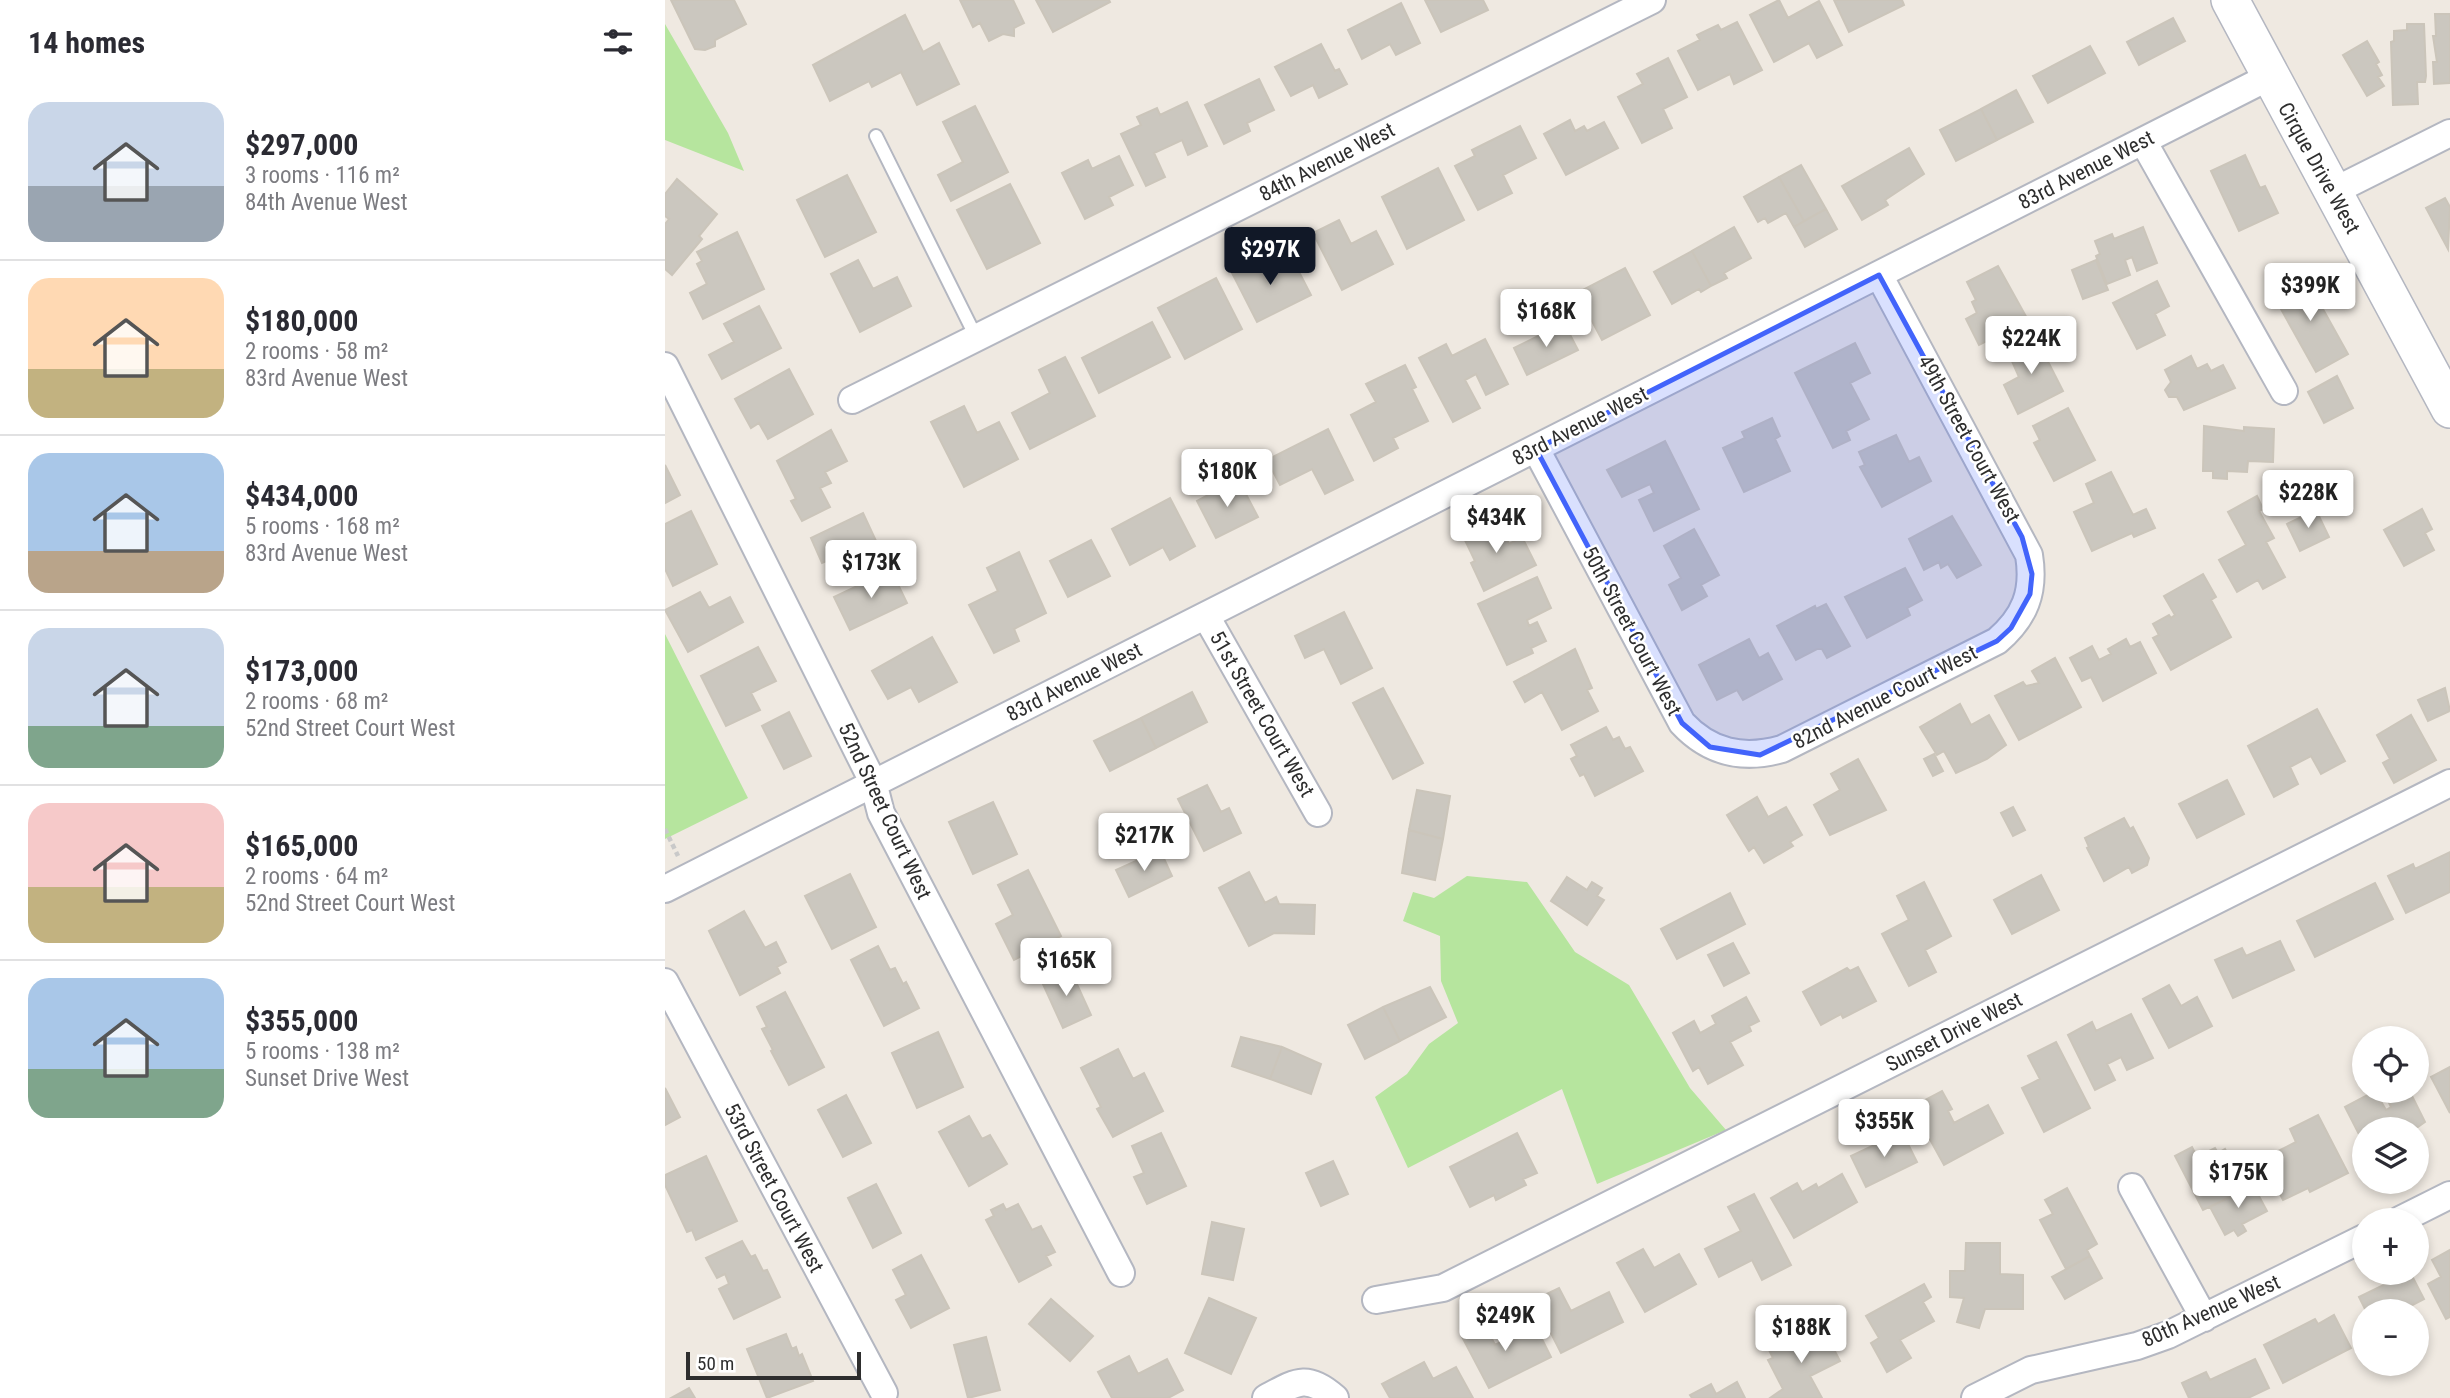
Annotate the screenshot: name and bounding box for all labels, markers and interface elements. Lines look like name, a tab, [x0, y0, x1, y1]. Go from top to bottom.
icon: filters	[599, 23, 637, 61]
text: 14 homes	[28, 25, 145, 60]
street label: Cirque Drive West	[2273, 98, 2365, 238]
street label: 84th Avenue West	[1255, 118, 1399, 206]
street label: 83rd Avenue West	[2014, 126, 2158, 214]
text: $297,000	[245, 127, 358, 162]
icon: home	[84, 130, 168, 214]
text: 3 rooms · 116 m²	[245, 162, 400, 189]
text: 84th Avenue West	[245, 189, 408, 216]
pin: $297K	[1221, 228, 1319, 287]
text: $297K	[1240, 236, 1300, 263]
pin: $399K	[2261, 264, 2359, 323]
text: $399K	[2280, 272, 2340, 299]
pin: $168K	[1497, 290, 1595, 349]
text: $168K	[1516, 298, 1576, 325]
text: $180,000	[245, 303, 358, 338]
icon: home	[84, 306, 168, 390]
pin: $224K	[1982, 316, 2080, 376]
text: $224K	[2001, 325, 2061, 352]
text: 2 rooms · 58 m²	[245, 338, 388, 365]
street label: 49th Street Court West	[1913, 351, 2025, 527]
text: 83rd Avenue West	[245, 365, 408, 392]
street label: 83rd Avenue West	[1508, 382, 1652, 470]
pin: $180K	[1178, 449, 1276, 509]
text: $180K	[1197, 458, 1257, 485]
pin: $228K	[2259, 470, 2357, 530]
text: $434,000	[245, 478, 358, 513]
text: $228K	[2278, 479, 2338, 506]
icon: home	[84, 481, 168, 565]
pin: $434K	[1447, 496, 1545, 555]
text: $434K	[1466, 504, 1526, 531]
text: 5 rooms · 168 m²	[245, 513, 400, 540]
text: 83rd Avenue West	[245, 540, 408, 567]
pin: $173K	[822, 540, 920, 600]
street label: 50th Street Court West	[1577, 542, 1687, 720]
text: $173K	[841, 549, 901, 576]
street label: 51st Street Court West	[1205, 627, 1319, 801]
street label: 83rd Avenue West	[1002, 638, 1146, 726]
street label: 82nd Avenue Court West	[1789, 640, 1981, 754]
text: $173,000	[245, 653, 358, 688]
icon: home	[84, 656, 168, 740]
text: 2 rooms · 68 m²	[245, 688, 388, 715]
text: 52nd Street Court West	[245, 715, 455, 742]
street label: 52nd Street Court West	[834, 719, 936, 903]
pin: $217K	[1095, 814, 1193, 873]
text: $217K	[1114, 822, 1174, 849]
text: $165,000	[245, 828, 358, 863]
icon: home	[84, 831, 168, 915]
text: 2 rooms · 64 m²	[245, 863, 388, 890]
text: 52nd Street Court West	[245, 890, 455, 917]
pin: $165K	[1017, 939, 1115, 998]
text: $165K	[1036, 947, 1096, 974]
street label: Sunset Drive West	[1882, 987, 2026, 1077]
text: $355,000	[245, 1003, 358, 1038]
icon: home	[84, 1006, 168, 1090]
map controls	[2352, 1026, 2429, 1376]
button: locate	[2352, 1026, 2429, 1103]
text: 5 rooms · 138 m²	[245, 1038, 400, 1065]
text: Sunset Drive West	[245, 1065, 409, 1092]
street label: 53rd Street Court West	[719, 1099, 829, 1277]
pin: $355K	[1835, 1100, 1933, 1159]
text: $355K	[1854, 1108, 1914, 1135]
button: layers	[2352, 1117, 2429, 1194]
pin: $175K	[2189, 1150, 2287, 1210]
text: $175K	[2208, 1159, 2268, 1186]
button: +	[2352, 1208, 2429, 1285]
street label: 80th Avenue West	[2138, 1270, 2284, 1352]
pin: $249K	[1456, 1294, 1554, 1353]
button: −	[2352, 1299, 2429, 1376]
text: $249K	[1475, 1302, 1535, 1329]
pin: $188K	[1752, 1306, 1850, 1365]
text: $188K	[1771, 1314, 1831, 1341]
scale bar	[686, 1349, 861, 1381]
text: 50 m	[697, 1352, 734, 1375]

